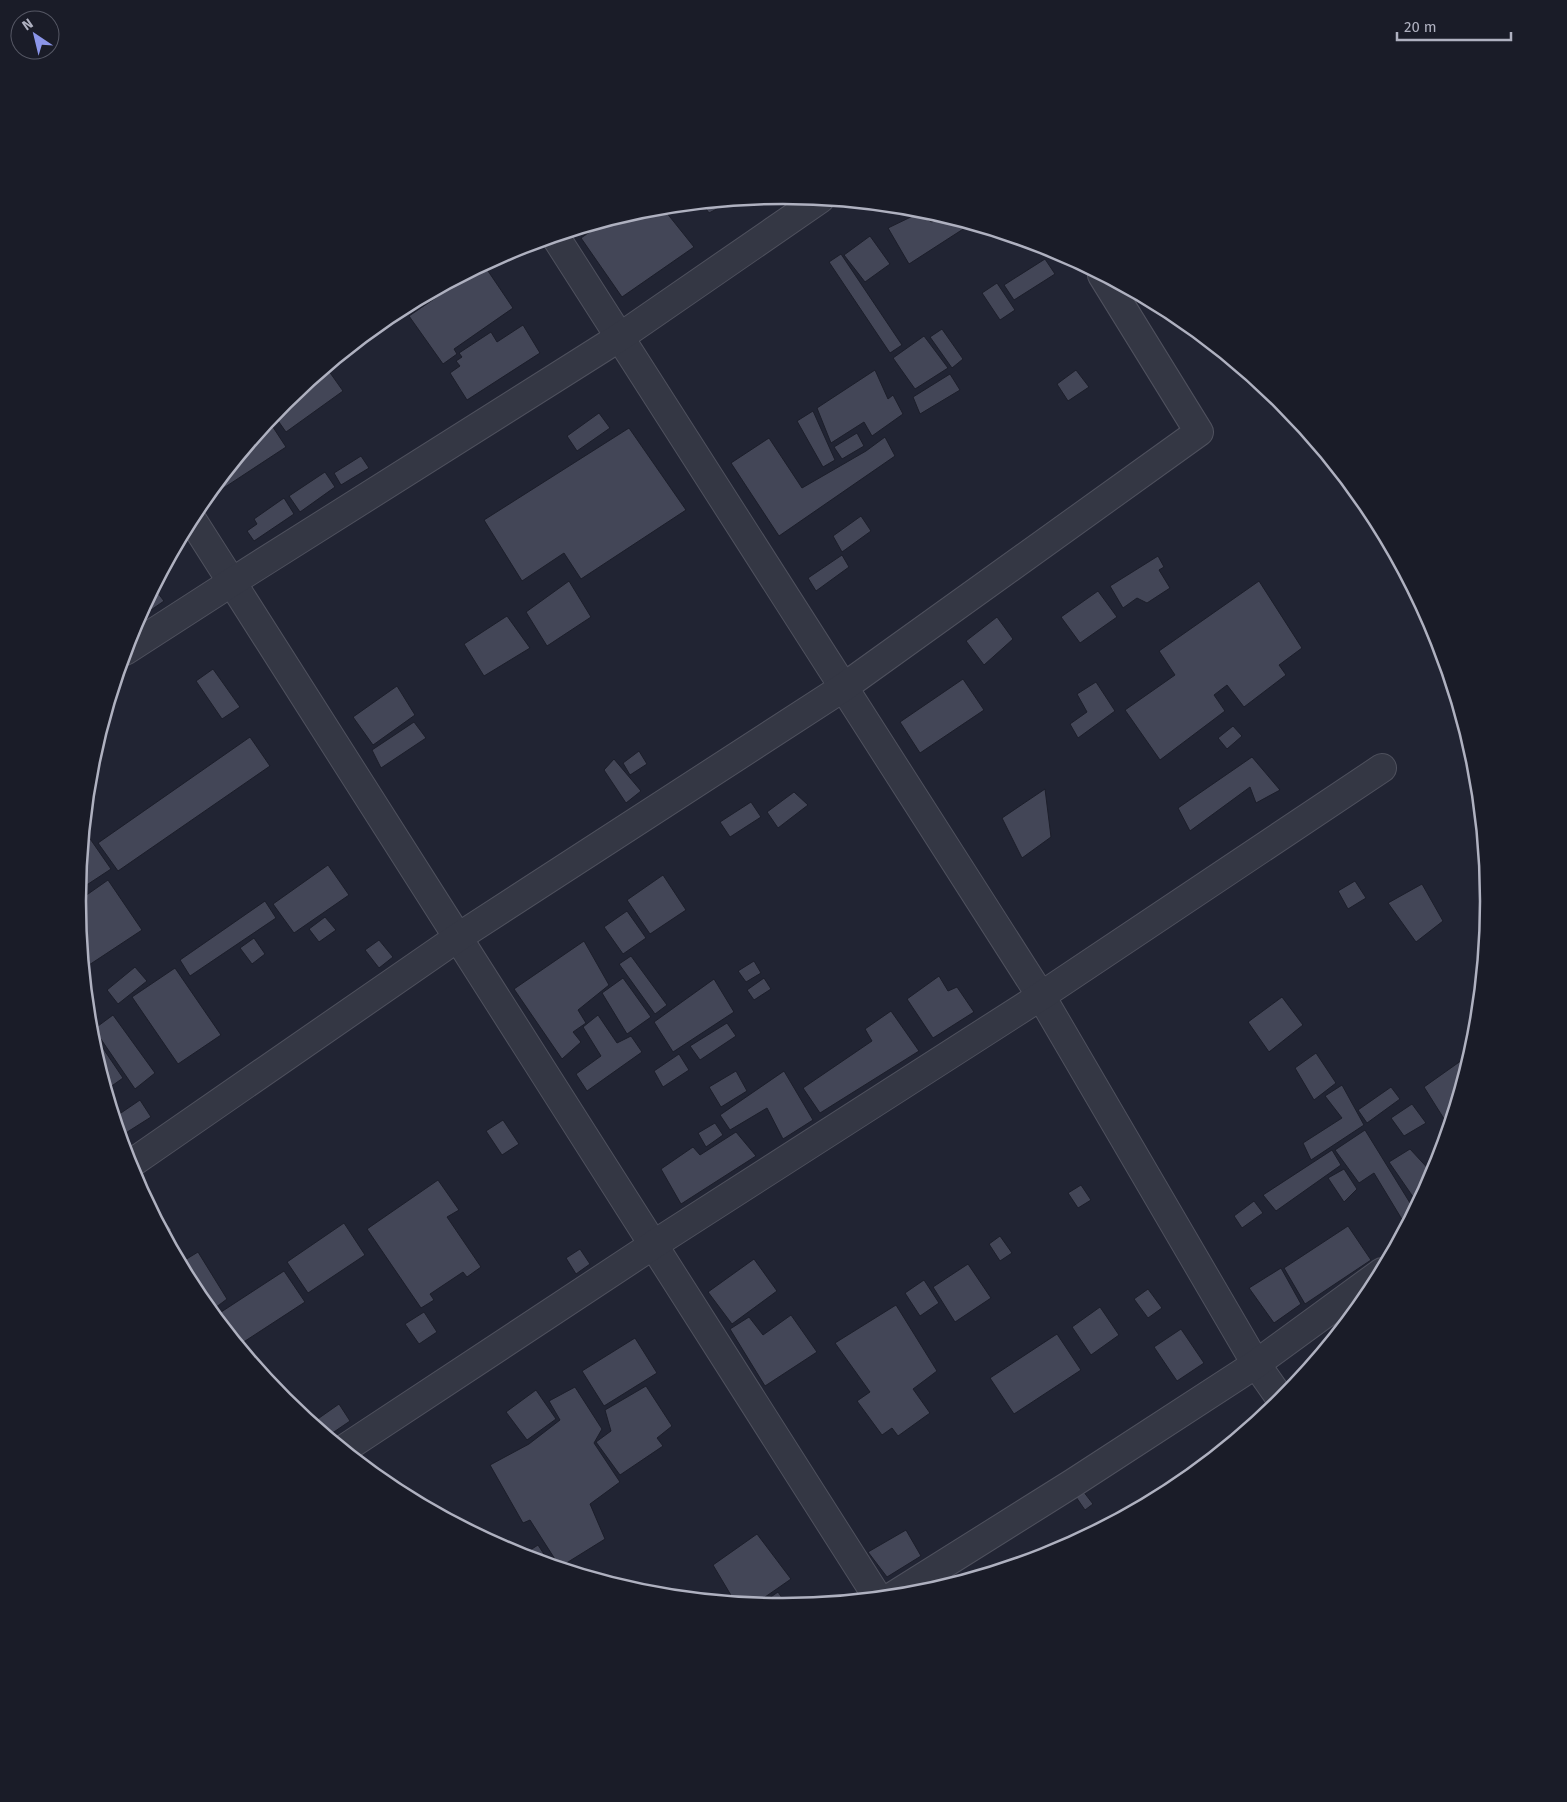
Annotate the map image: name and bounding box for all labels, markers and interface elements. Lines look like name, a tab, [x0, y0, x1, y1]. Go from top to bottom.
north arrow	[10, 10, 60, 60]
scale bar	[1397, 10, 1511, 42]
text: N	[19, 15, 37, 34]
text: 20 m	[1404, 18, 1437, 36]

